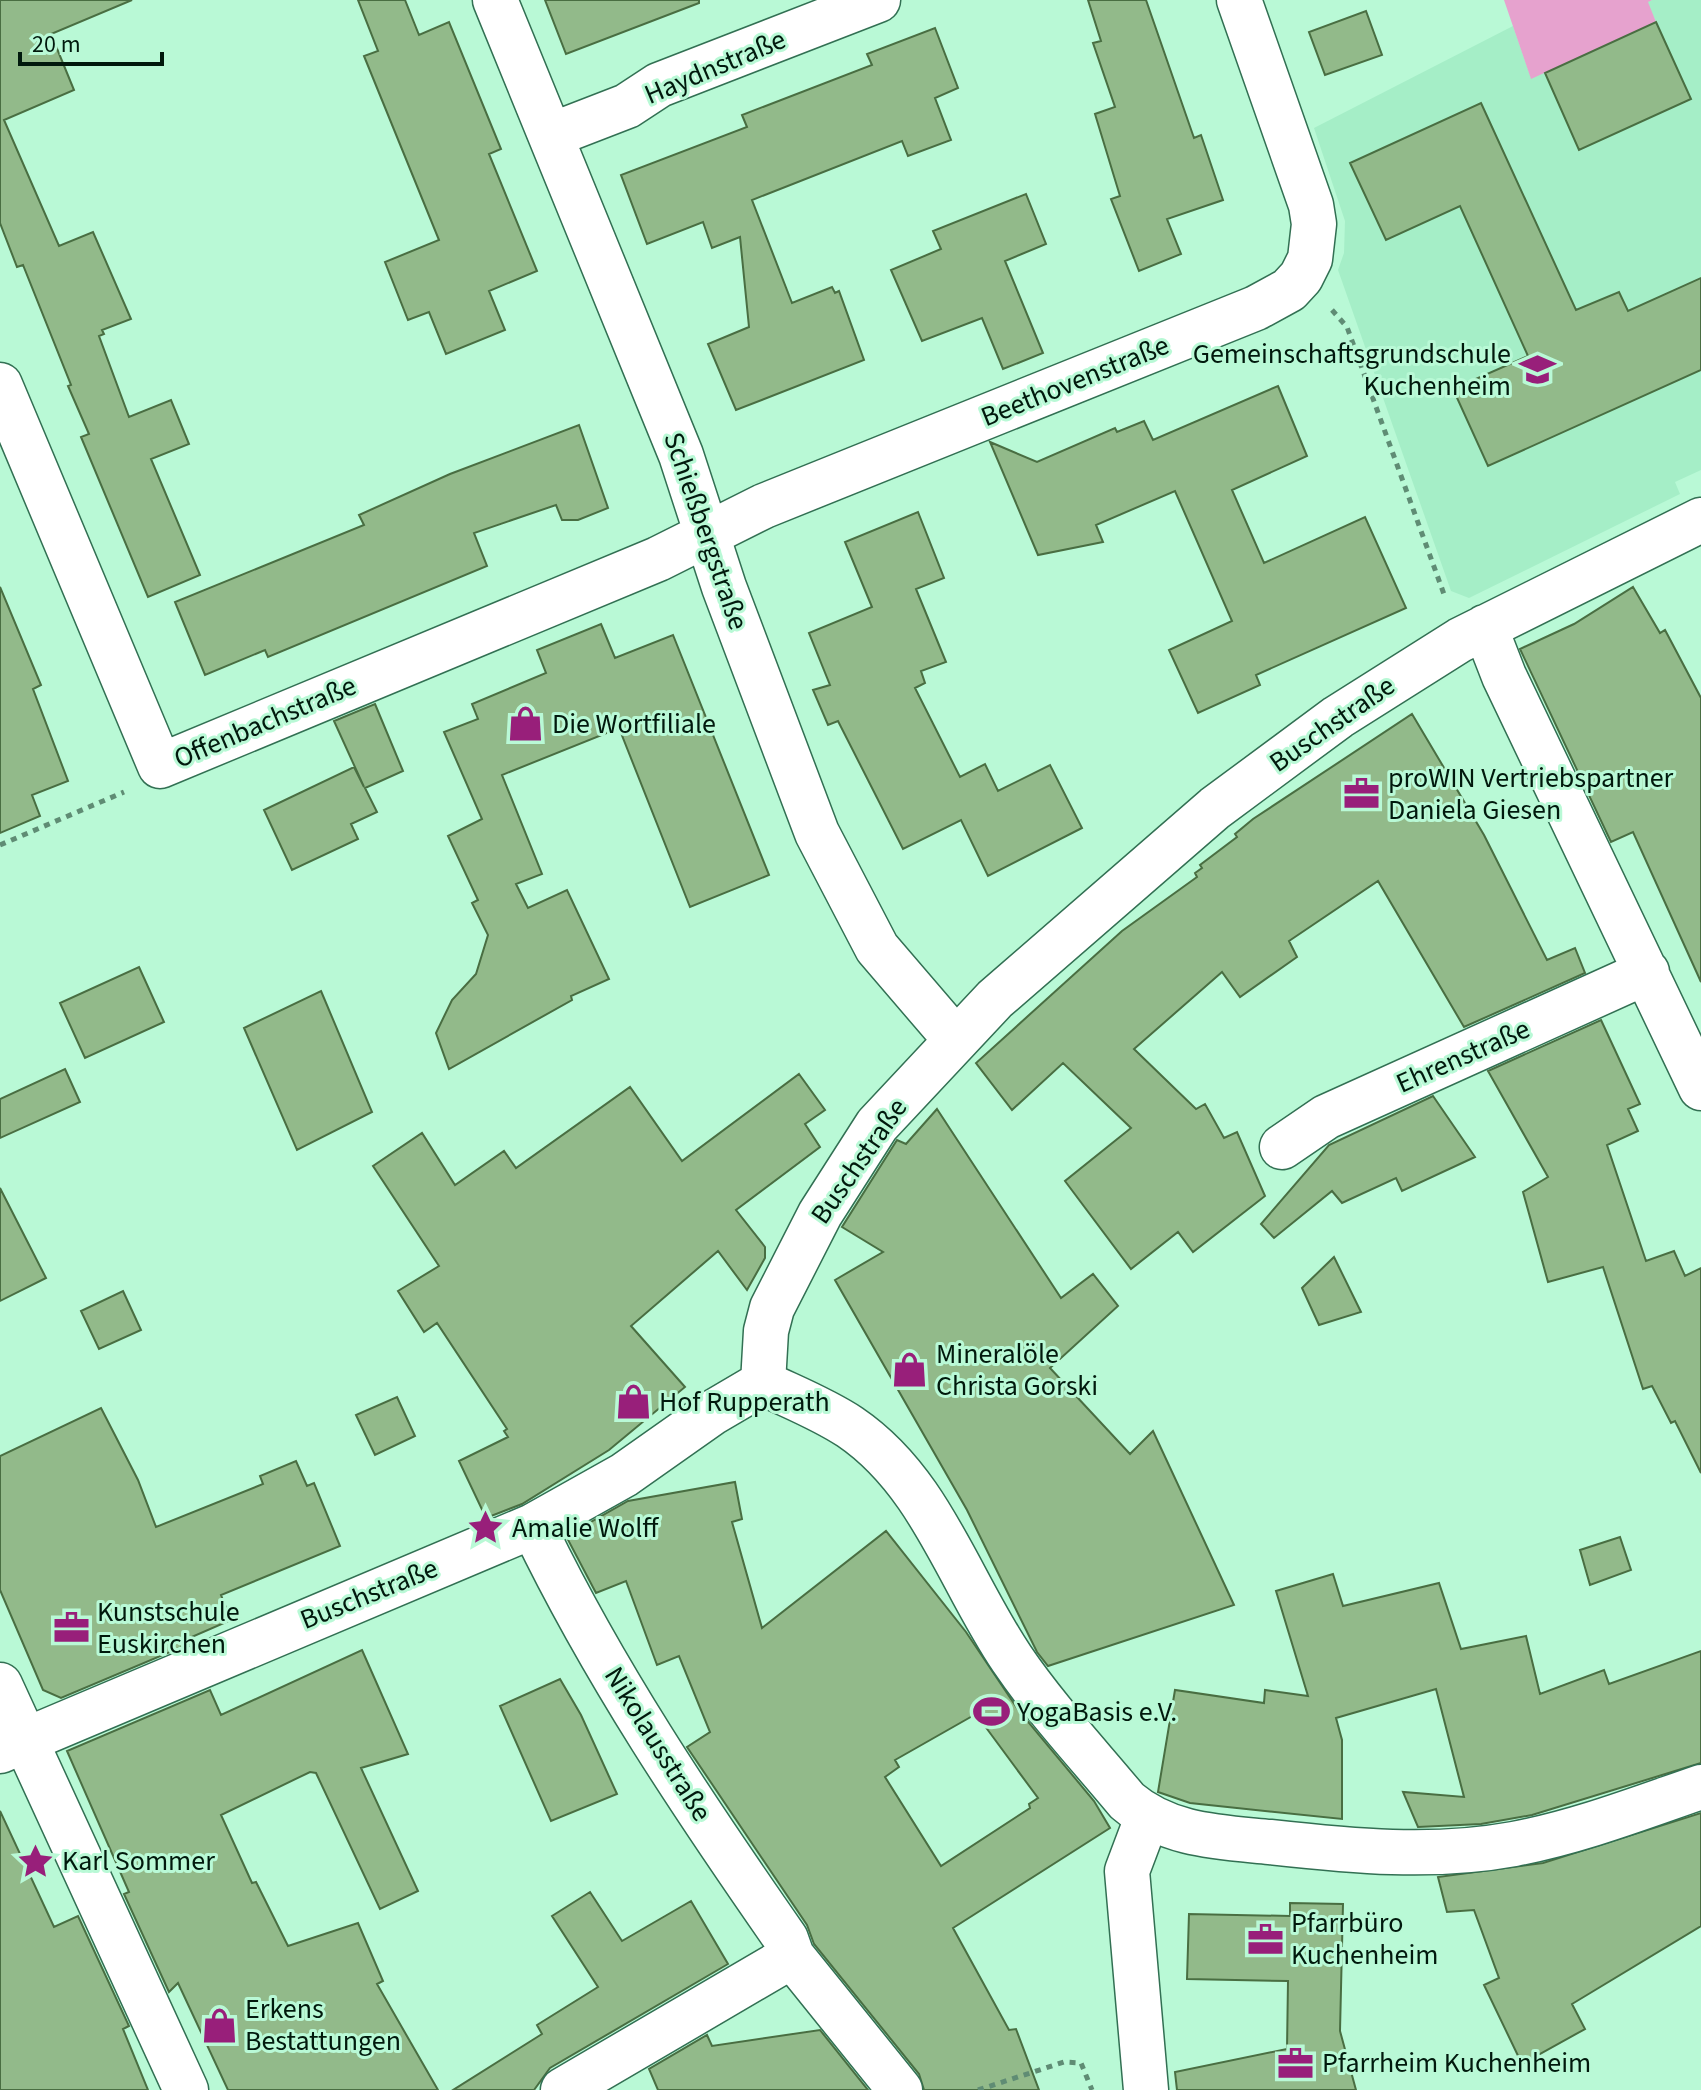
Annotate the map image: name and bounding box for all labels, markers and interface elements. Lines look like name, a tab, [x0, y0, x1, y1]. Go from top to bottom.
scale bar	[20, 16, 162, 66]
street label: Haydnstraße	[638, 19, 792, 115]
text: 20 m	[32, 27, 81, 62]
street label: Beethovenstraße	[975, 325, 1175, 437]
place label: Gemeinschaftsgrundschule Kuchenheim	[1193, 334, 1511, 406]
school or university icon: Gemeinschaftsgrundschule Kuchenheim	[1518, 351, 1556, 389]
street label: Schießbergstraße	[653, 427, 759, 635]
street label: Offenbachstraße	[168, 666, 362, 778]
street label: Buschstraße	[1261, 666, 1403, 782]
place label: Die Wortfiliale	[552, 704, 716, 744]
shop icon: Die Wortfiliale	[507, 705, 545, 743]
place label: proWIN Vertriebspartner Daniela Giesen	[1388, 758, 1674, 830]
office icon: proWIN Vertriebspartner Daniela Giesen	[1343, 775, 1381, 813]
street label: Ehrenstraße	[1390, 1009, 1536, 1103]
street label: Buschstraße	[801, 1090, 917, 1232]
place label: Mineralöle Christa Gorski	[936, 1334, 1098, 1406]
shop icon: Mineralöle Christa Gorski	[891, 1351, 929, 1389]
place label: Hof Rupperath	[659, 1382, 830, 1422]
shop icon: Hof Rupperath	[614, 1383, 652, 1421]
place label: Amalie Wolff	[512, 1508, 659, 1548]
place icon: Amalie Wolff	[467, 1509, 505, 1547]
street label: Buschstraße	[294, 1548, 444, 1640]
place label: Kunstschule Euskirchen	[97, 1592, 240, 1664]
office icon: Kunstschule Euskirchen	[52, 1609, 90, 1647]
street label: Nikolausstraße	[595, 1659, 721, 1829]
place label: YogaBasis e.V.	[1016, 1692, 1177, 1732]
sports icon: YogaBasis e.V.	[972, 1693, 1010, 1731]
place label: Karl Sommer	[62, 1841, 215, 1881]
place icon: Karl Sommer	[17, 1842, 55, 1880]
place label: Pfarrbüro Kuchenheim	[1291, 1903, 1438, 1975]
office icon: Pfarrbüro Kuchenheim	[1246, 1920, 1284, 1958]
place label: Erkens Bestattungen	[245, 1989, 401, 2061]
shop icon: Erkens Bestattungen	[200, 2006, 238, 2044]
place label: Pfarrheim Kuchenheim	[1322, 2043, 1591, 2083]
office icon: Pfarrheim Kuchenheim	[1277, 2044, 1315, 2082]

